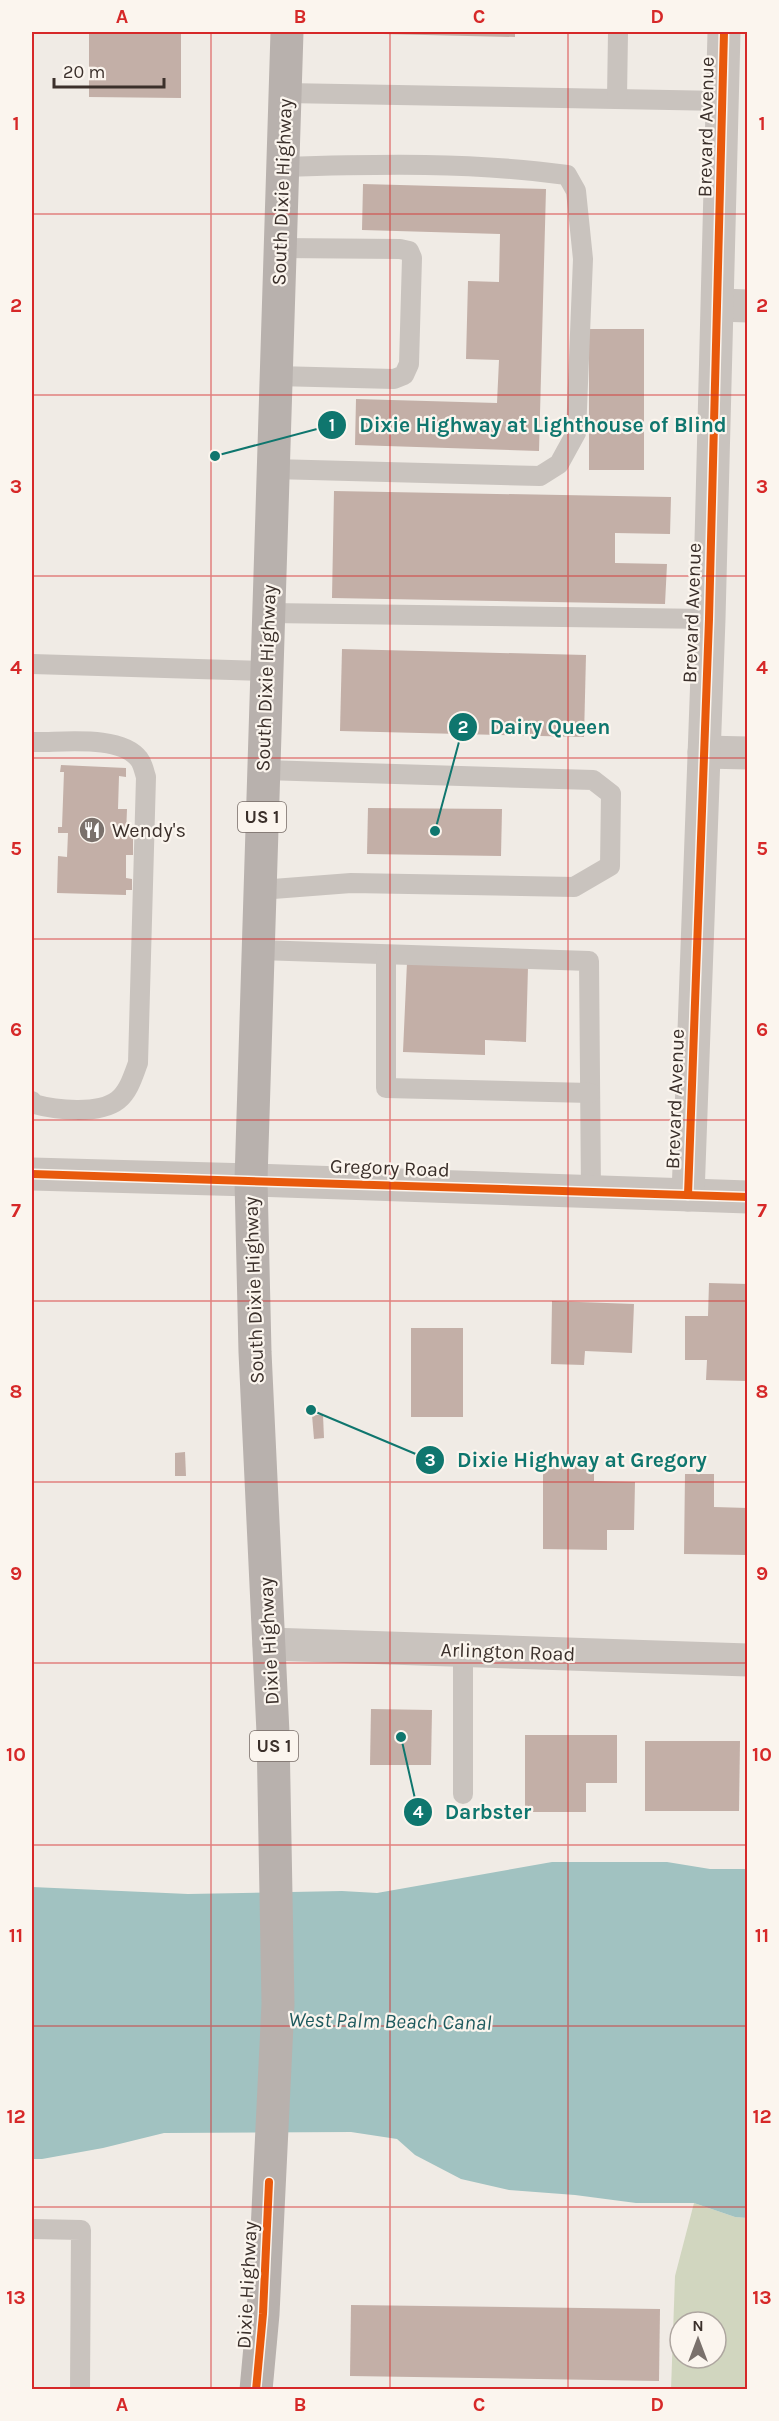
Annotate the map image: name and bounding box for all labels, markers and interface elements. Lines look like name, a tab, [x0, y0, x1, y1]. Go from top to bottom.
text: A	[116, 5, 129, 28]
text: B	[294, 5, 306, 28]
text: C	[473, 5, 485, 28]
text: D	[650, 5, 664, 28]
scale bar	[54, 51, 164, 89]
street label: Brevard Avenue	[693, 56, 719, 198]
text: 20 m	[63, 61, 105, 83]
street label: South Dixie Highway	[267, 98, 297, 286]
text: 1	[12, 112, 20, 135]
text: 1	[758, 112, 766, 135]
text: 2	[10, 294, 22, 317]
text: 2	[756, 294, 768, 317]
callout: Dixie Highway at Lighthouse of Blind	[317, 405, 738, 444]
text: Dixie Highway at Lighthouse of Blind	[359, 413, 727, 437]
text: 1	[329, 414, 335, 436]
text: 3	[10, 475, 22, 498]
text: 3	[756, 475, 768, 498]
street label: Brevard Avenue	[678, 542, 706, 684]
street label: South Dixie Highway	[251, 584, 281, 772]
text: 4	[10, 656, 22, 679]
text: 4	[756, 656, 768, 679]
callout: Dairy Queen	[448, 707, 622, 746]
text: Dairy Queen	[490, 715, 610, 739]
text: 2	[458, 716, 468, 738]
road number: US 1	[238, 802, 286, 832]
restaurant icon: Wendy's	[77, 815, 107, 845]
place label: Wendy's	[112, 819, 186, 842]
text: 5	[10, 837, 22, 860]
text: 5	[756, 837, 768, 860]
text: 6	[10, 1018, 22, 1041]
text: 6	[756, 1018, 768, 1041]
street label: Brevard Avenue	[661, 1028, 689, 1170]
street label: Gregory Road	[330, 1154, 450, 1182]
street label: South Dixie Highway	[239, 1196, 269, 1384]
text: 7	[11, 1199, 21, 1222]
text: 7	[757, 1199, 767, 1222]
text: 8	[10, 1380, 22, 1403]
text: 8	[756, 1380, 768, 1403]
callout: Dixie Highway at Gregory	[415, 1440, 719, 1479]
text: Dixie Highway at Gregory	[457, 1448, 707, 1472]
text: 3	[424, 1449, 436, 1471]
text: 9	[10, 1562, 22, 1585]
text: 9	[756, 1562, 768, 1585]
street label: Dixie Highway	[254, 1577, 284, 1705]
street label: Arlington Road	[440, 1638, 576, 1666]
road number: US 1	[250, 1731, 298, 1761]
text: 10	[6, 1743, 26, 1766]
text: 10	[752, 1743, 772, 1766]
callout: Darbster	[403, 1792, 543, 1831]
text: Darbster	[445, 1800, 532, 1824]
text: 4	[413, 1801, 424, 1823]
text: 11	[9, 1924, 23, 1947]
text: 11	[755, 1924, 769, 1947]
water label: West Palm Beach Canal	[288, 2007, 492, 2035]
text: 12	[6, 2105, 26, 2128]
text: 12	[752, 2105, 772, 2128]
street label: Dixie Highway	[232, 2221, 262, 2349]
text: 13	[6, 2286, 26, 2309]
text: 13	[752, 2286, 772, 2309]
north arrow	[668, 2310, 728, 2370]
text: N	[692, 2316, 704, 2335]
text: A	[116, 2393, 129, 2416]
text: B	[294, 2393, 306, 2416]
text: C	[473, 2393, 485, 2416]
text: D	[650, 2393, 664, 2416]

